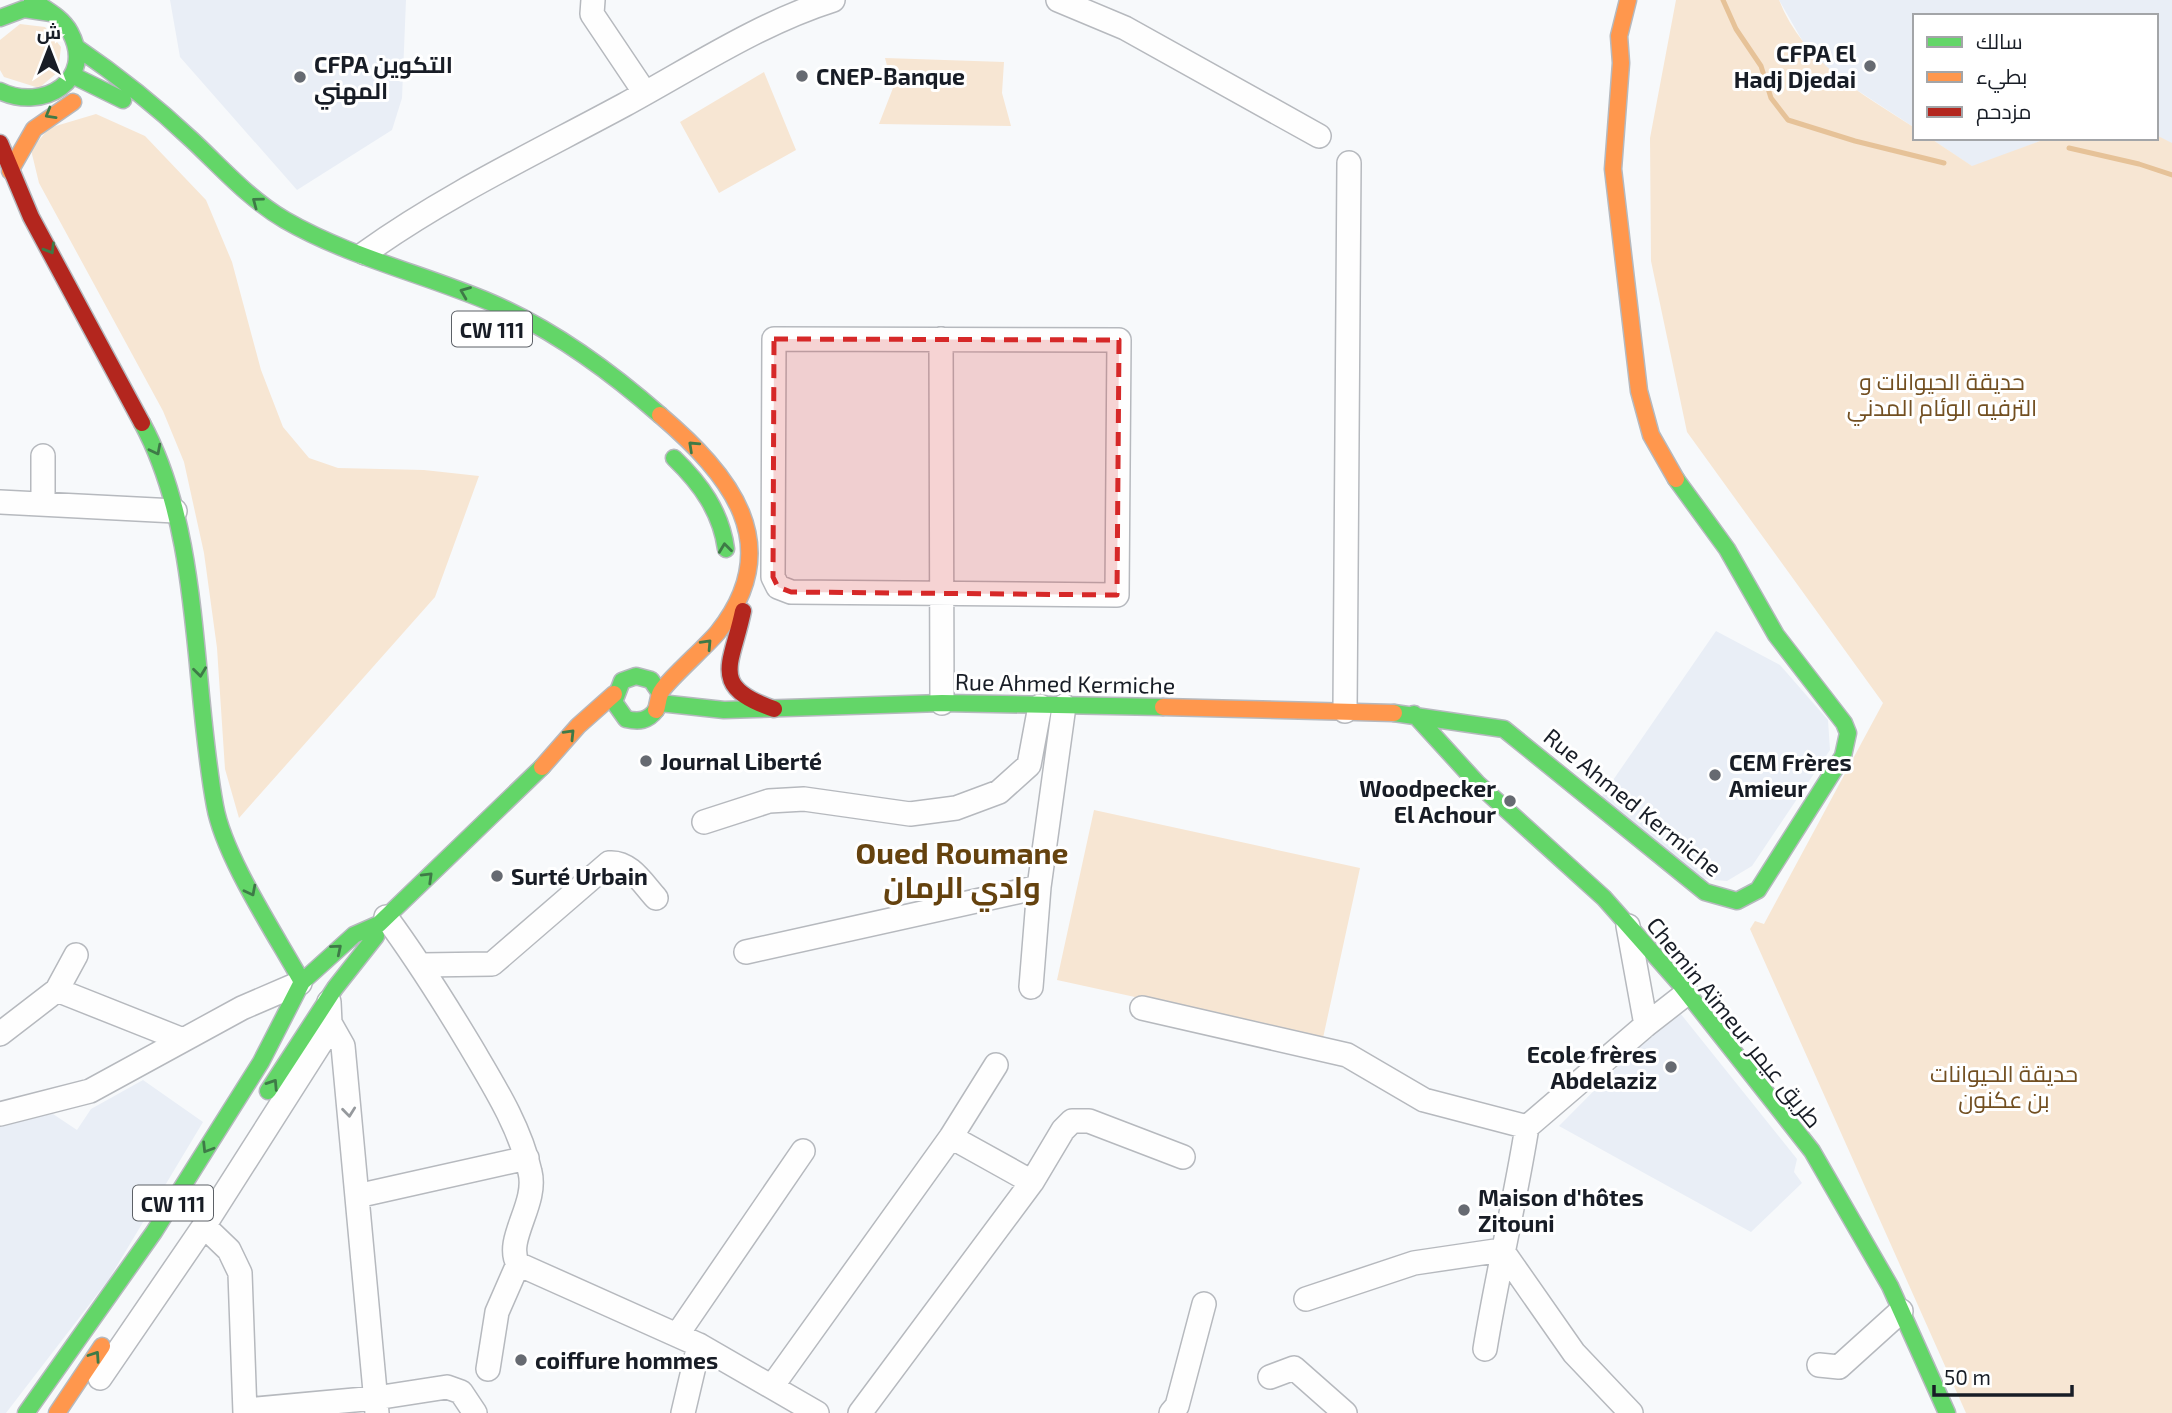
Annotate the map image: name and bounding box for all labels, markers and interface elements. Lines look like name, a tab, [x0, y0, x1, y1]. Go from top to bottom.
north arrow	[14, 14, 84, 84]
legend	[1913, 14, 2158, 140]
text: ش	[37, 20, 61, 44]
text: سالك	[1976, 28, 2023, 53]
place label: CFPA El Hadj Djedai	[1734, 39, 1856, 93]
place label: CFPA التكوين المهني	[314, 50, 453, 110]
marker: CFPA El Hadj Djedai	[1862, 58, 1878, 74]
place label: CNEP-Banque	[816, 62, 965, 90]
text: بطيء	[1976, 63, 2027, 93]
marker: CNEP-Banque	[794, 68, 810, 84]
marker: CFPA التكوين المهني	[292, 69, 308, 85]
text: مزدحم	[1976, 98, 2031, 126]
one-way arrow	[44, 106, 57, 119]
one-way arrow	[253, 197, 265, 210]
one-way arrow	[42, 241, 55, 254]
one-way arrow	[460, 287, 472, 301]
road number: CW 111	[452, 312, 532, 346]
park label: حديقة الحيوانات و الترفيه الوئام المدني	[1847, 367, 2037, 426]
one-way arrow	[688, 442, 701, 454]
one-way arrow	[148, 443, 162, 455]
one-way arrow	[718, 542, 733, 554]
one-way arrow	[699, 639, 712, 652]
one-way arrow	[192, 666, 207, 678]
street label: Rue Ahmed Kermiche	[955, 667, 1175, 699]
street label: Rue Ahmed Kermiche	[1539, 722, 1727, 882]
one-way arrow	[562, 730, 574, 742]
place label: Journal Liberté	[660, 747, 822, 775]
place label: CEM Frères Amieur	[1729, 748, 1852, 802]
marker: Journal Liberté	[638, 753, 654, 769]
marker: CEM Frères Amieur	[1707, 767, 1723, 783]
place label: Woodpecker El Achour	[1359, 774, 1496, 828]
marker: Woodpecker El Achour	[1502, 793, 1518, 809]
district label: Oued Roumane وادي الرمان	[856, 834, 1068, 912]
place label: Surté Urbain	[511, 862, 648, 890]
marker: Surté Urbain	[489, 868, 505, 884]
one-way arrow	[420, 872, 433, 885]
one-way arrow	[242, 884, 256, 896]
street label: Chemin Aïmeur طريق عيمر	[1641, 911, 1829, 1133]
one-way arrow	[329, 945, 342, 957]
place label: Ecole frères Abdelaziz	[1527, 1040, 1657, 1094]
marker: Ecole frères Abdelaziz	[1663, 1059, 1679, 1075]
park label: حديقة الحيوانات بن عكنون	[1930, 1059, 2078, 1114]
one-way arrow	[264, 1078, 277, 1091]
one-way arrow	[341, 1106, 356, 1117]
one-way arrow	[203, 1140, 216, 1153]
place label: Maison d'hôtes Zitouni	[1478, 1183, 1644, 1237]
road number: CW 111	[133, 1186, 213, 1220]
marker: Maison d'hôtes Zitouni	[1456, 1202, 1472, 1218]
place label: coiffure hommes	[535, 1346, 718, 1374]
one-way arrow	[87, 1351, 100, 1364]
marker: coiffure hommes	[513, 1352, 529, 1368]
scale bar	[1934, 1354, 2072, 1398]
text: 50 m	[1944, 1364, 1991, 1389]

